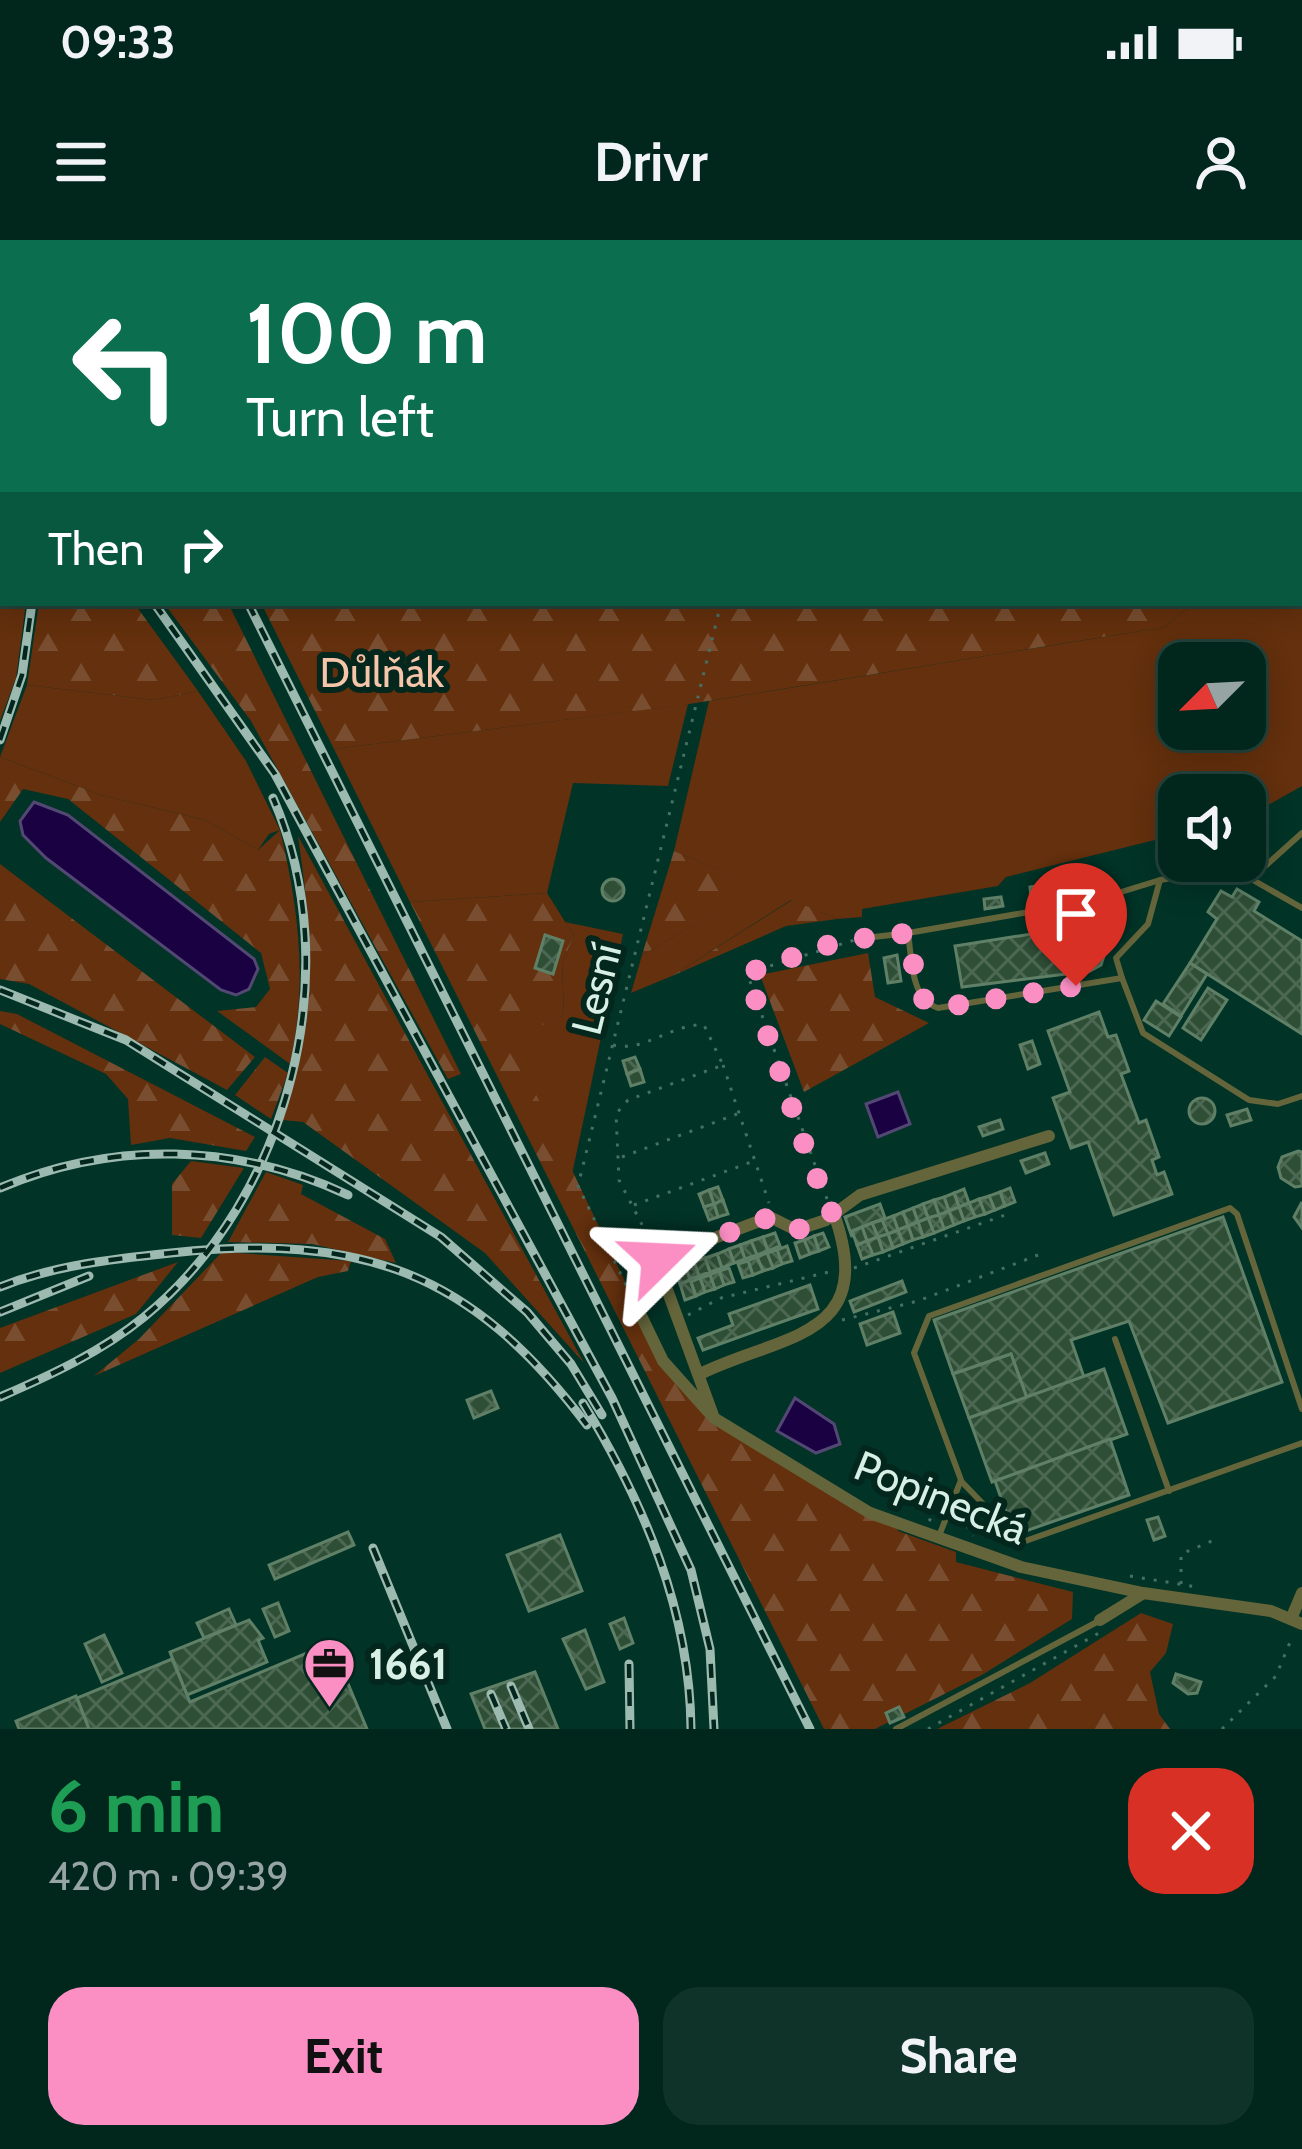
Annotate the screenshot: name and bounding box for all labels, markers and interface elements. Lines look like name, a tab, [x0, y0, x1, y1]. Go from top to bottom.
text: 09:33	[60, 15, 176, 69]
icon: menu	[48, 129, 114, 195]
text: Drivr	[594, 129, 708, 195]
icon: person	[1188, 129, 1254, 195]
text: 100 m	[246, 282, 488, 384]
icon: left	[48, 288, 204, 444]
text: Turn left	[246, 384, 434, 450]
icon: right	[168, 516, 234, 582]
text: Then	[48, 522, 144, 576]
north arrow	[1158, 642, 1266, 750]
map controls	[1158, 642, 1266, 882]
park label: Důlňák	[320, 646, 445, 698]
button: sound	[1158, 774, 1266, 882]
pin	[1025, 863, 1127, 986]
icon: arrive	[1043, 881, 1109, 947]
street label: Lesní	[560, 938, 632, 1040]
position arrow	[596, 1196, 722, 1322]
street label: Popinecká	[847, 1439, 1035, 1555]
office icon: 1661	[302, 1636, 358, 1710]
place label: 1661	[369, 1638, 447, 1690]
text: 6 min	[48, 1763, 224, 1850]
button: close	[1128, 1768, 1254, 1894]
text: 420 m · 09:39	[48, 1852, 289, 1900]
button: Exit	[48, 1987, 639, 2125]
button: Share	[663, 1987, 1254, 2125]

